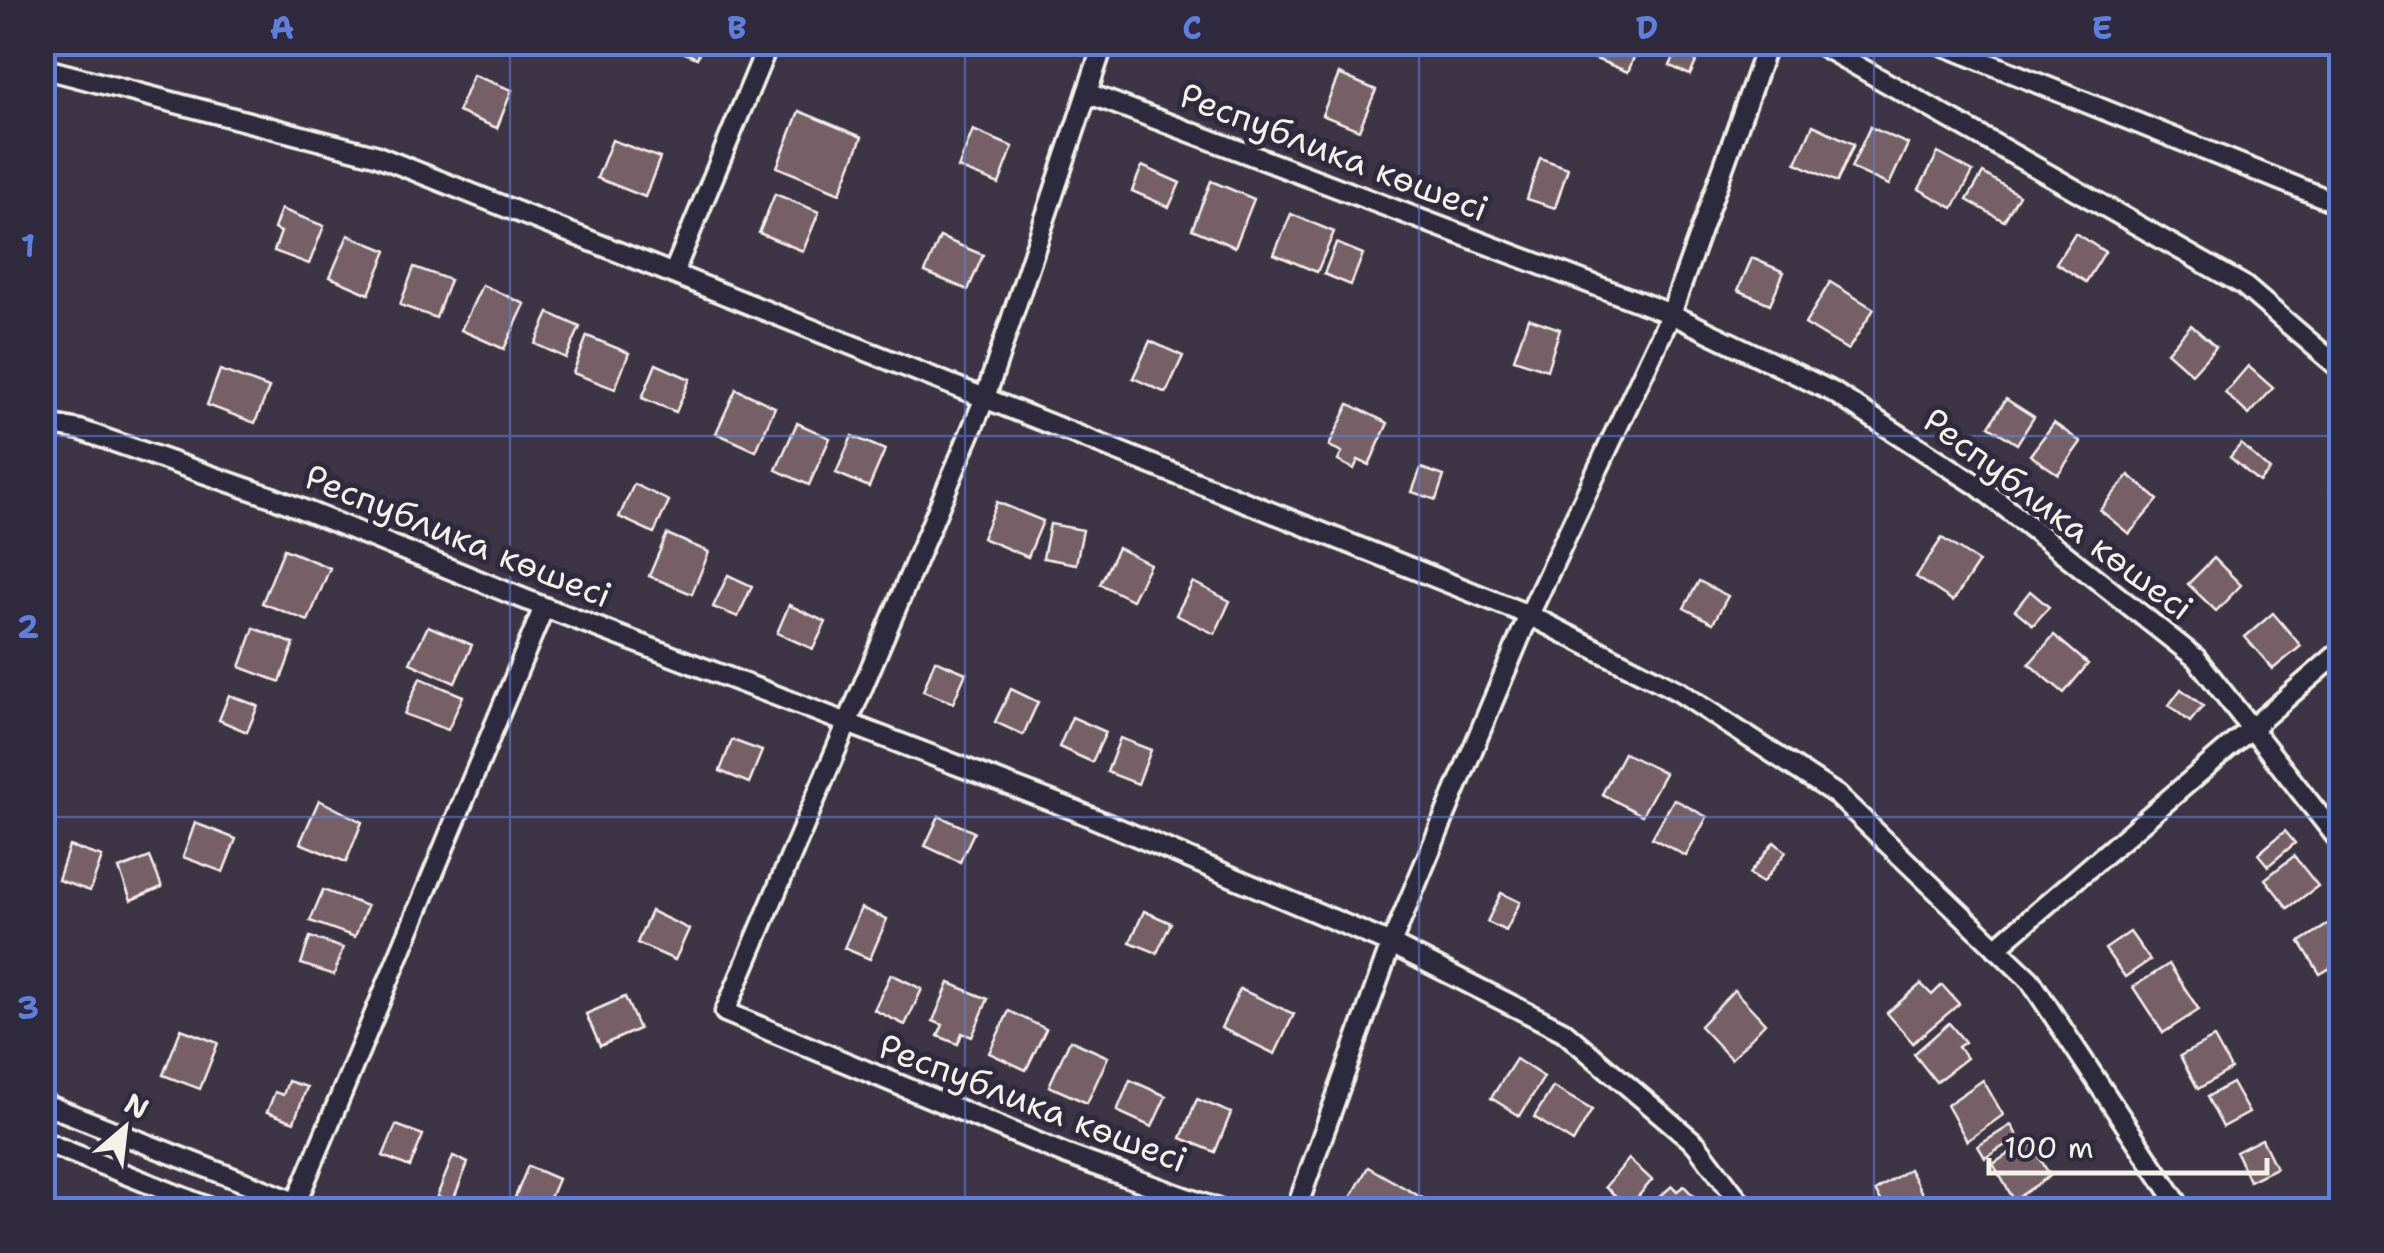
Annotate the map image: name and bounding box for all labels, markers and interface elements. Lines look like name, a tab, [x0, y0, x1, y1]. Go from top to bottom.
text: A	[270, 6, 294, 49]
text: B	[727, 6, 747, 49]
text: C	[1182, 6, 1202, 49]
text: D	[1636, 6, 1658, 49]
text: E	[2091, 6, 2113, 49]
street label: Республика көшесі	[1173, 71, 1495, 232]
text: 1	[21, 224, 35, 267]
street label: Республика көшесі	[1914, 397, 2203, 631]
street label: Республика көшесі	[298, 453, 618, 618]
text: 2	[17, 605, 39, 648]
text: 3	[17, 986, 39, 1029]
street label: Республика көшесі	[872, 1022, 1194, 1183]
north arrow	[75, 1078, 175, 1178]
text: N	[118, 1084, 155, 1128]
scale bar	[1989, 1113, 2266, 1175]
text: 100 m	[2004, 1127, 2094, 1168]

